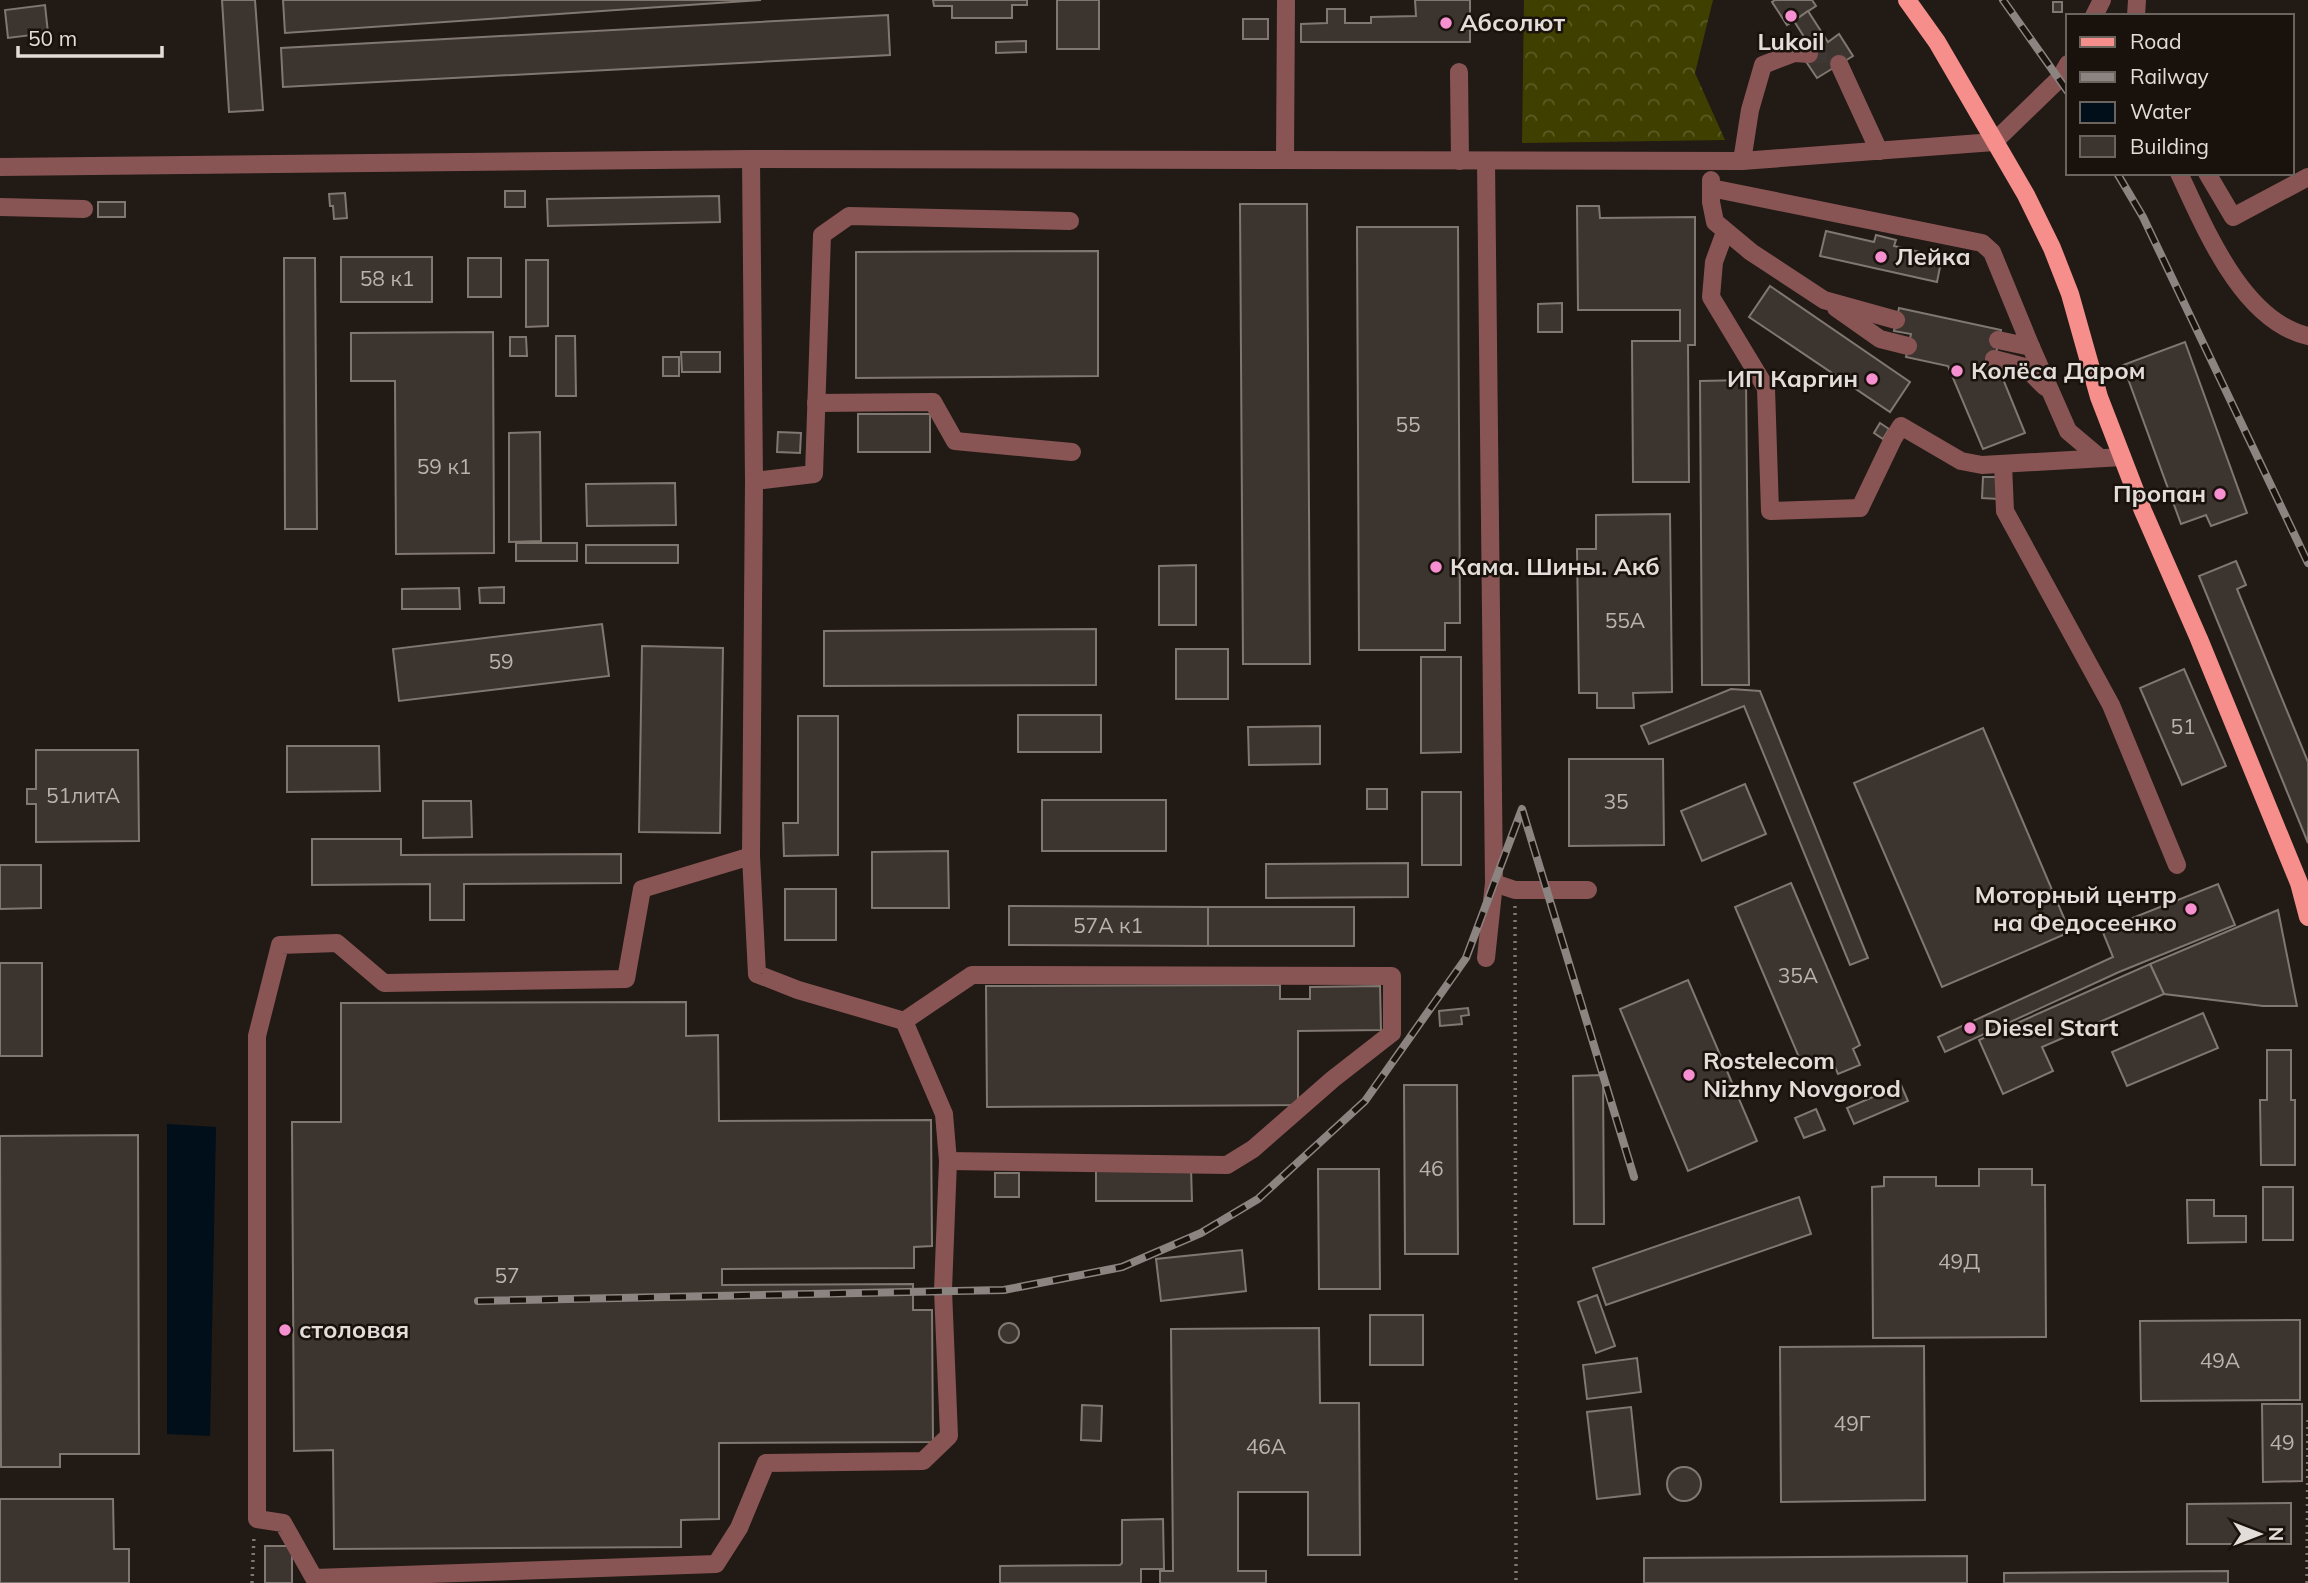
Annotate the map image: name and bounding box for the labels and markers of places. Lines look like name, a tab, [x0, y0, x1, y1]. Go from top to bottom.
place label: Абсолют	[1460, 7, 1565, 37]
marker: Lukoil	[1783, 8, 1799, 24]
marker: Абсолют	[1438, 15, 1454, 31]
place label: Lukoil	[1757, 26, 1825, 56]
place label: Лейка	[1895, 241, 1971, 271]
marker: Лейка	[1873, 249, 1889, 265]
place label: Колёса Даром	[1971, 355, 2145, 385]
place label: ИП Каргин	[1727, 363, 1858, 393]
marker: Колёса Даром	[1949, 363, 1965, 379]
marker: ИП Каргин	[1864, 371, 1880, 387]
place label: Пропан	[2113, 478, 2206, 508]
marker: Пропан	[2212, 486, 2228, 502]
place label: Кама. Шины. Акб	[1450, 551, 1660, 581]
marker: Кама. Шины. Акб	[1428, 559, 1444, 575]
place label: Моторный центр на Федосеенко	[1975, 879, 2177, 937]
marker: Моторный центр на Федосеенко	[2183, 901, 2199, 917]
place label: Diesel Start	[1984, 1012, 2118, 1042]
marker: Diesel Start	[1962, 1020, 1978, 1036]
place label: Rostelecom Nizhny Novgorod	[1703, 1045, 1901, 1103]
marker: Rostelecom Nizhny Novgorod	[1681, 1067, 1697, 1083]
place label: столовая	[299, 1314, 409, 1344]
marker: столовая	[277, 1322, 293, 1338]

